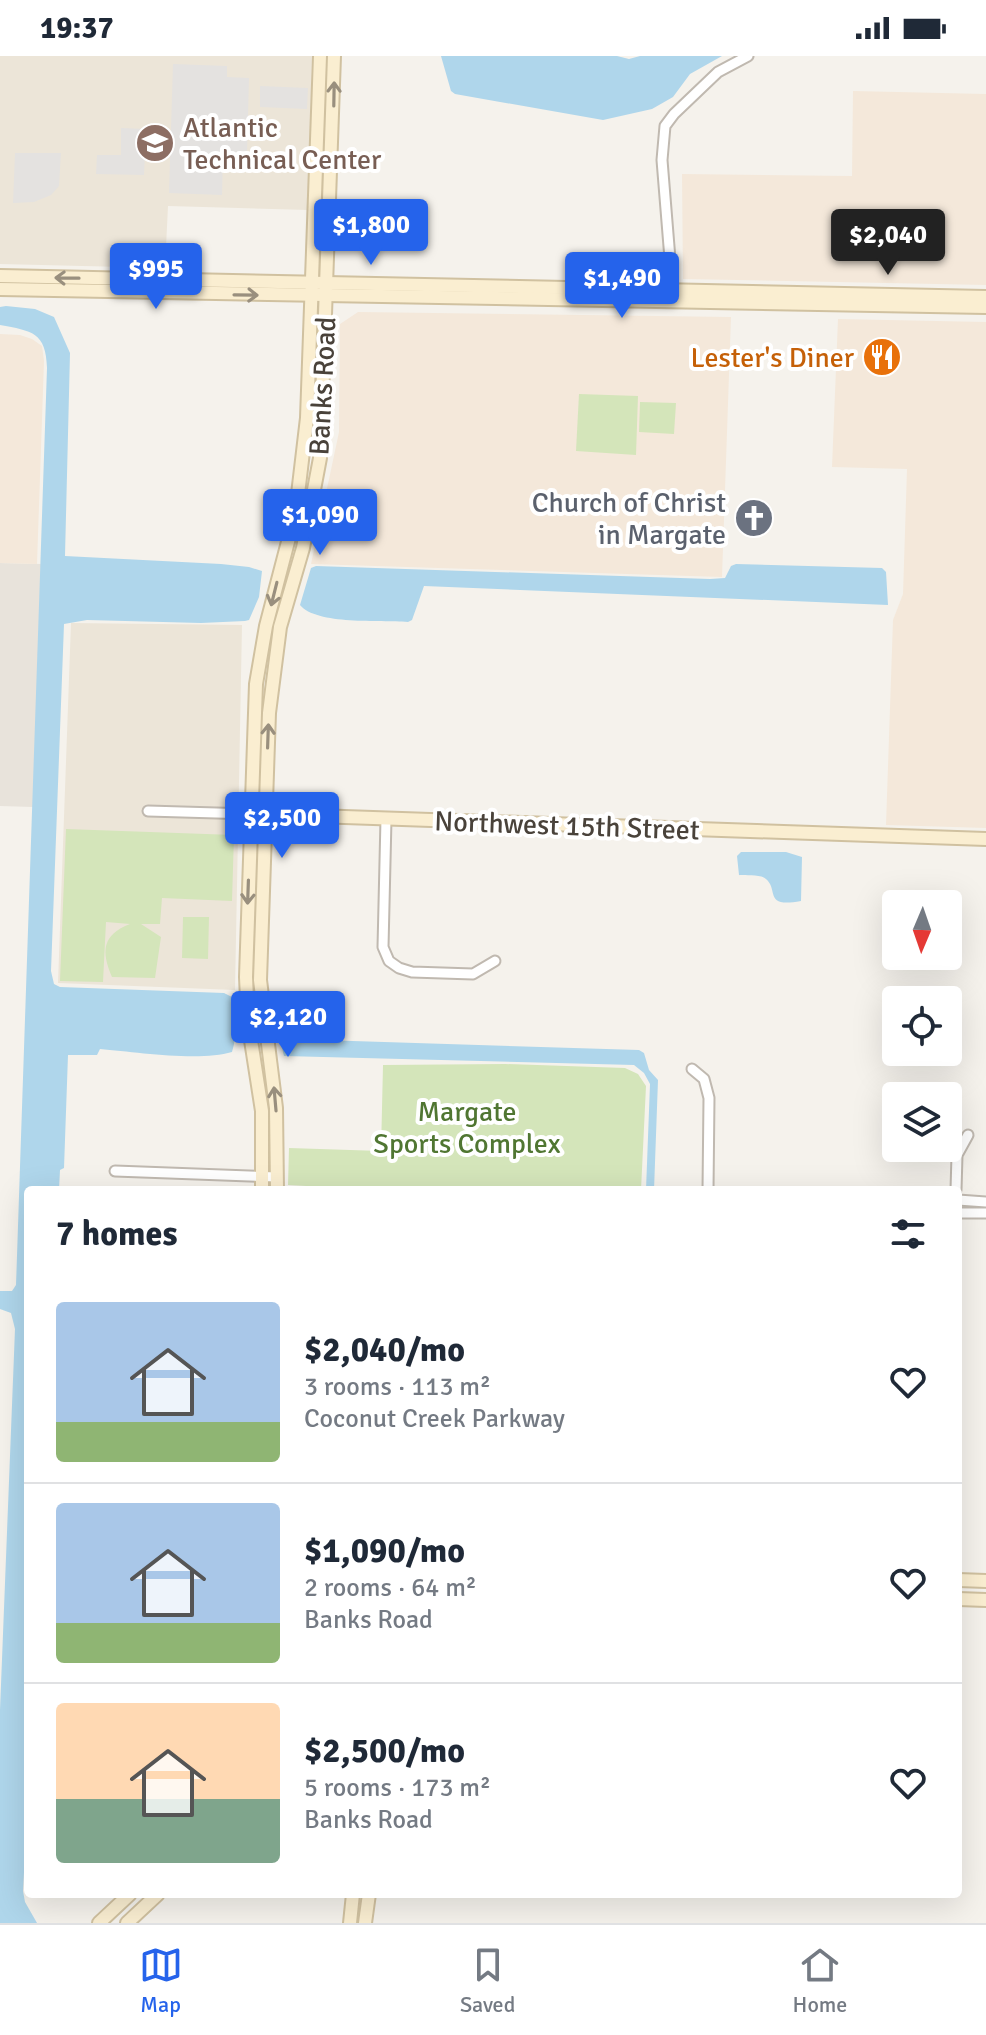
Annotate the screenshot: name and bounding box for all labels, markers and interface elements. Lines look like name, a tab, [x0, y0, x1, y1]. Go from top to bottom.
text: 19:37	[40, 10, 114, 47]
one-way arrow	[326, 81, 341, 108]
place label: Atlantic Technical Center	[183, 111, 382, 177]
school or university icon: Atlantic Technical Center	[134, 122, 176, 164]
pin: $1,800	[306, 199, 436, 267]
text: $1,800	[332, 209, 410, 241]
pin: $2,040	[823, 209, 953, 277]
text: $2,040	[849, 219, 927, 251]
pin: $995	[109, 243, 203, 311]
pin: $1,490	[557, 252, 687, 320]
text: $995	[128, 253, 184, 285]
text: $1,490	[583, 262, 661, 294]
one-way arrow	[54, 271, 81, 286]
one-way arrow	[232, 287, 259, 302]
street label: Banks Road	[302, 316, 344, 456]
restaurant icon: Lester's Diner	[861, 336, 903, 378]
place label: Lester's Diner	[690, 341, 855, 375]
place label: Church of Christ in Margate	[532, 486, 726, 552]
pin: $1,090	[255, 489, 385, 557]
church icon: Church of Christ in Margate	[733, 497, 775, 539]
text: $1,090	[281, 499, 359, 531]
one-way arrow	[265, 581, 280, 607]
one-way arrow	[260, 723, 275, 750]
pin: $2,500	[217, 792, 347, 860]
text: $2,500	[243, 802, 321, 834]
street label: Northwest 15th Street	[434, 804, 700, 848]
one-way arrow	[240, 878, 255, 905]
north arrow	[882, 890, 962, 970]
map controls	[882, 890, 962, 1162]
button: locate	[882, 986, 962, 1066]
pin: $2,120	[223, 991, 353, 1059]
text: $2,120	[249, 1001, 327, 1033]
button: layers	[882, 1082, 962, 1162]
one-way arrow	[267, 1086, 282, 1113]
park label: Margate Sports Complex	[373, 1095, 561, 1161]
icon: filters	[886, 1212, 930, 1256]
text: 7 homes	[56, 1213, 177, 1255]
text: $2,040/mo	[304, 1329, 465, 1371]
icon: home	[120, 1334, 216, 1430]
icon: heart	[886, 1360, 930, 1404]
text: 3 rooms · 113 m²	[304, 1371, 491, 1403]
text: Coconut Creek Parkway	[304, 1403, 565, 1435]
text: $1,090/mo	[304, 1530, 465, 1572]
icon: home	[120, 1535, 216, 1631]
icon: heart	[886, 1561, 930, 1605]
text: 2 rooms · 64 m²	[304, 1572, 477, 1604]
text: Banks Road	[304, 1604, 433, 1636]
text: $2,500/mo	[304, 1730, 465, 1772]
icon: home	[120, 1735, 216, 1831]
icon: heart	[886, 1761, 930, 1805]
text: 5 rooms · 173 m²	[304, 1772, 491, 1804]
text: Banks Road	[304, 1804, 433, 1836]
tab: Map	[139, 1943, 183, 2018]
tab: Saved	[460, 1943, 515, 2018]
tab: Home	[793, 1943, 847, 2018]

